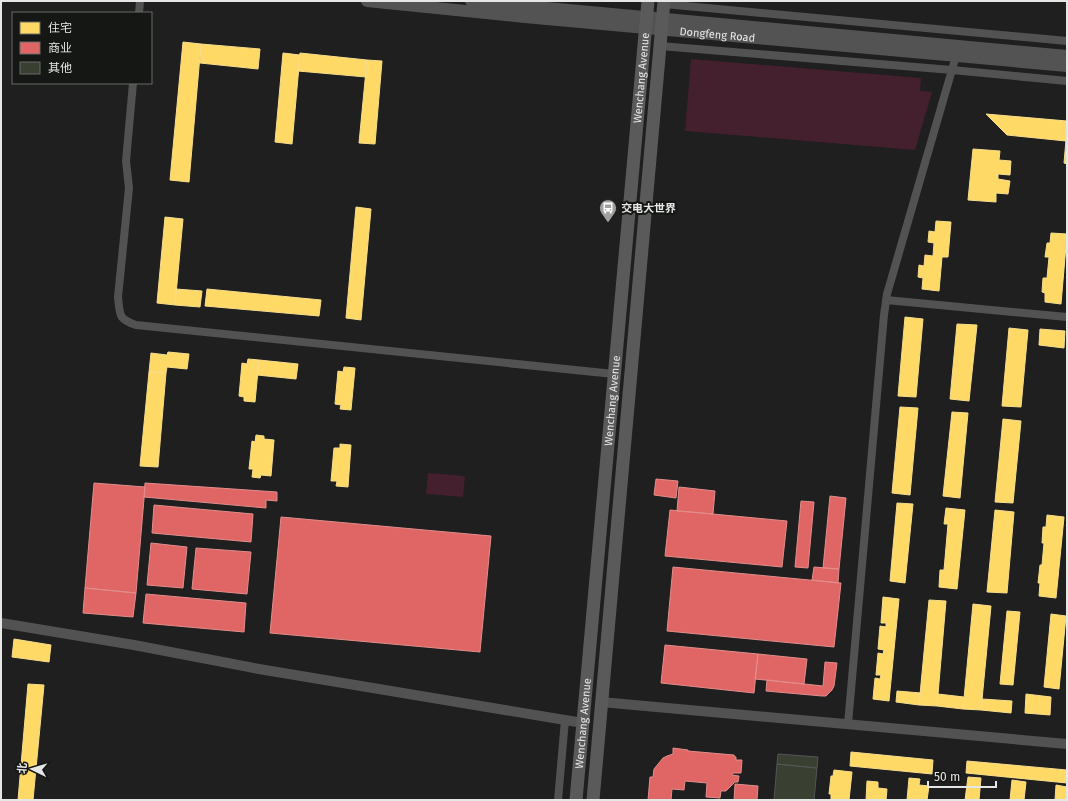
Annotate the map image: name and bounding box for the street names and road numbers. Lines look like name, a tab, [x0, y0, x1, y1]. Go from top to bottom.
street label: Dongfeng Road	[679, 25, 756, 45]
street label: Wenchang Avenue	[631, 32, 652, 124]
street label: Wenchang Avenue	[602, 355, 623, 446]
street label: Wenchang Avenue	[573, 678, 594, 769]

